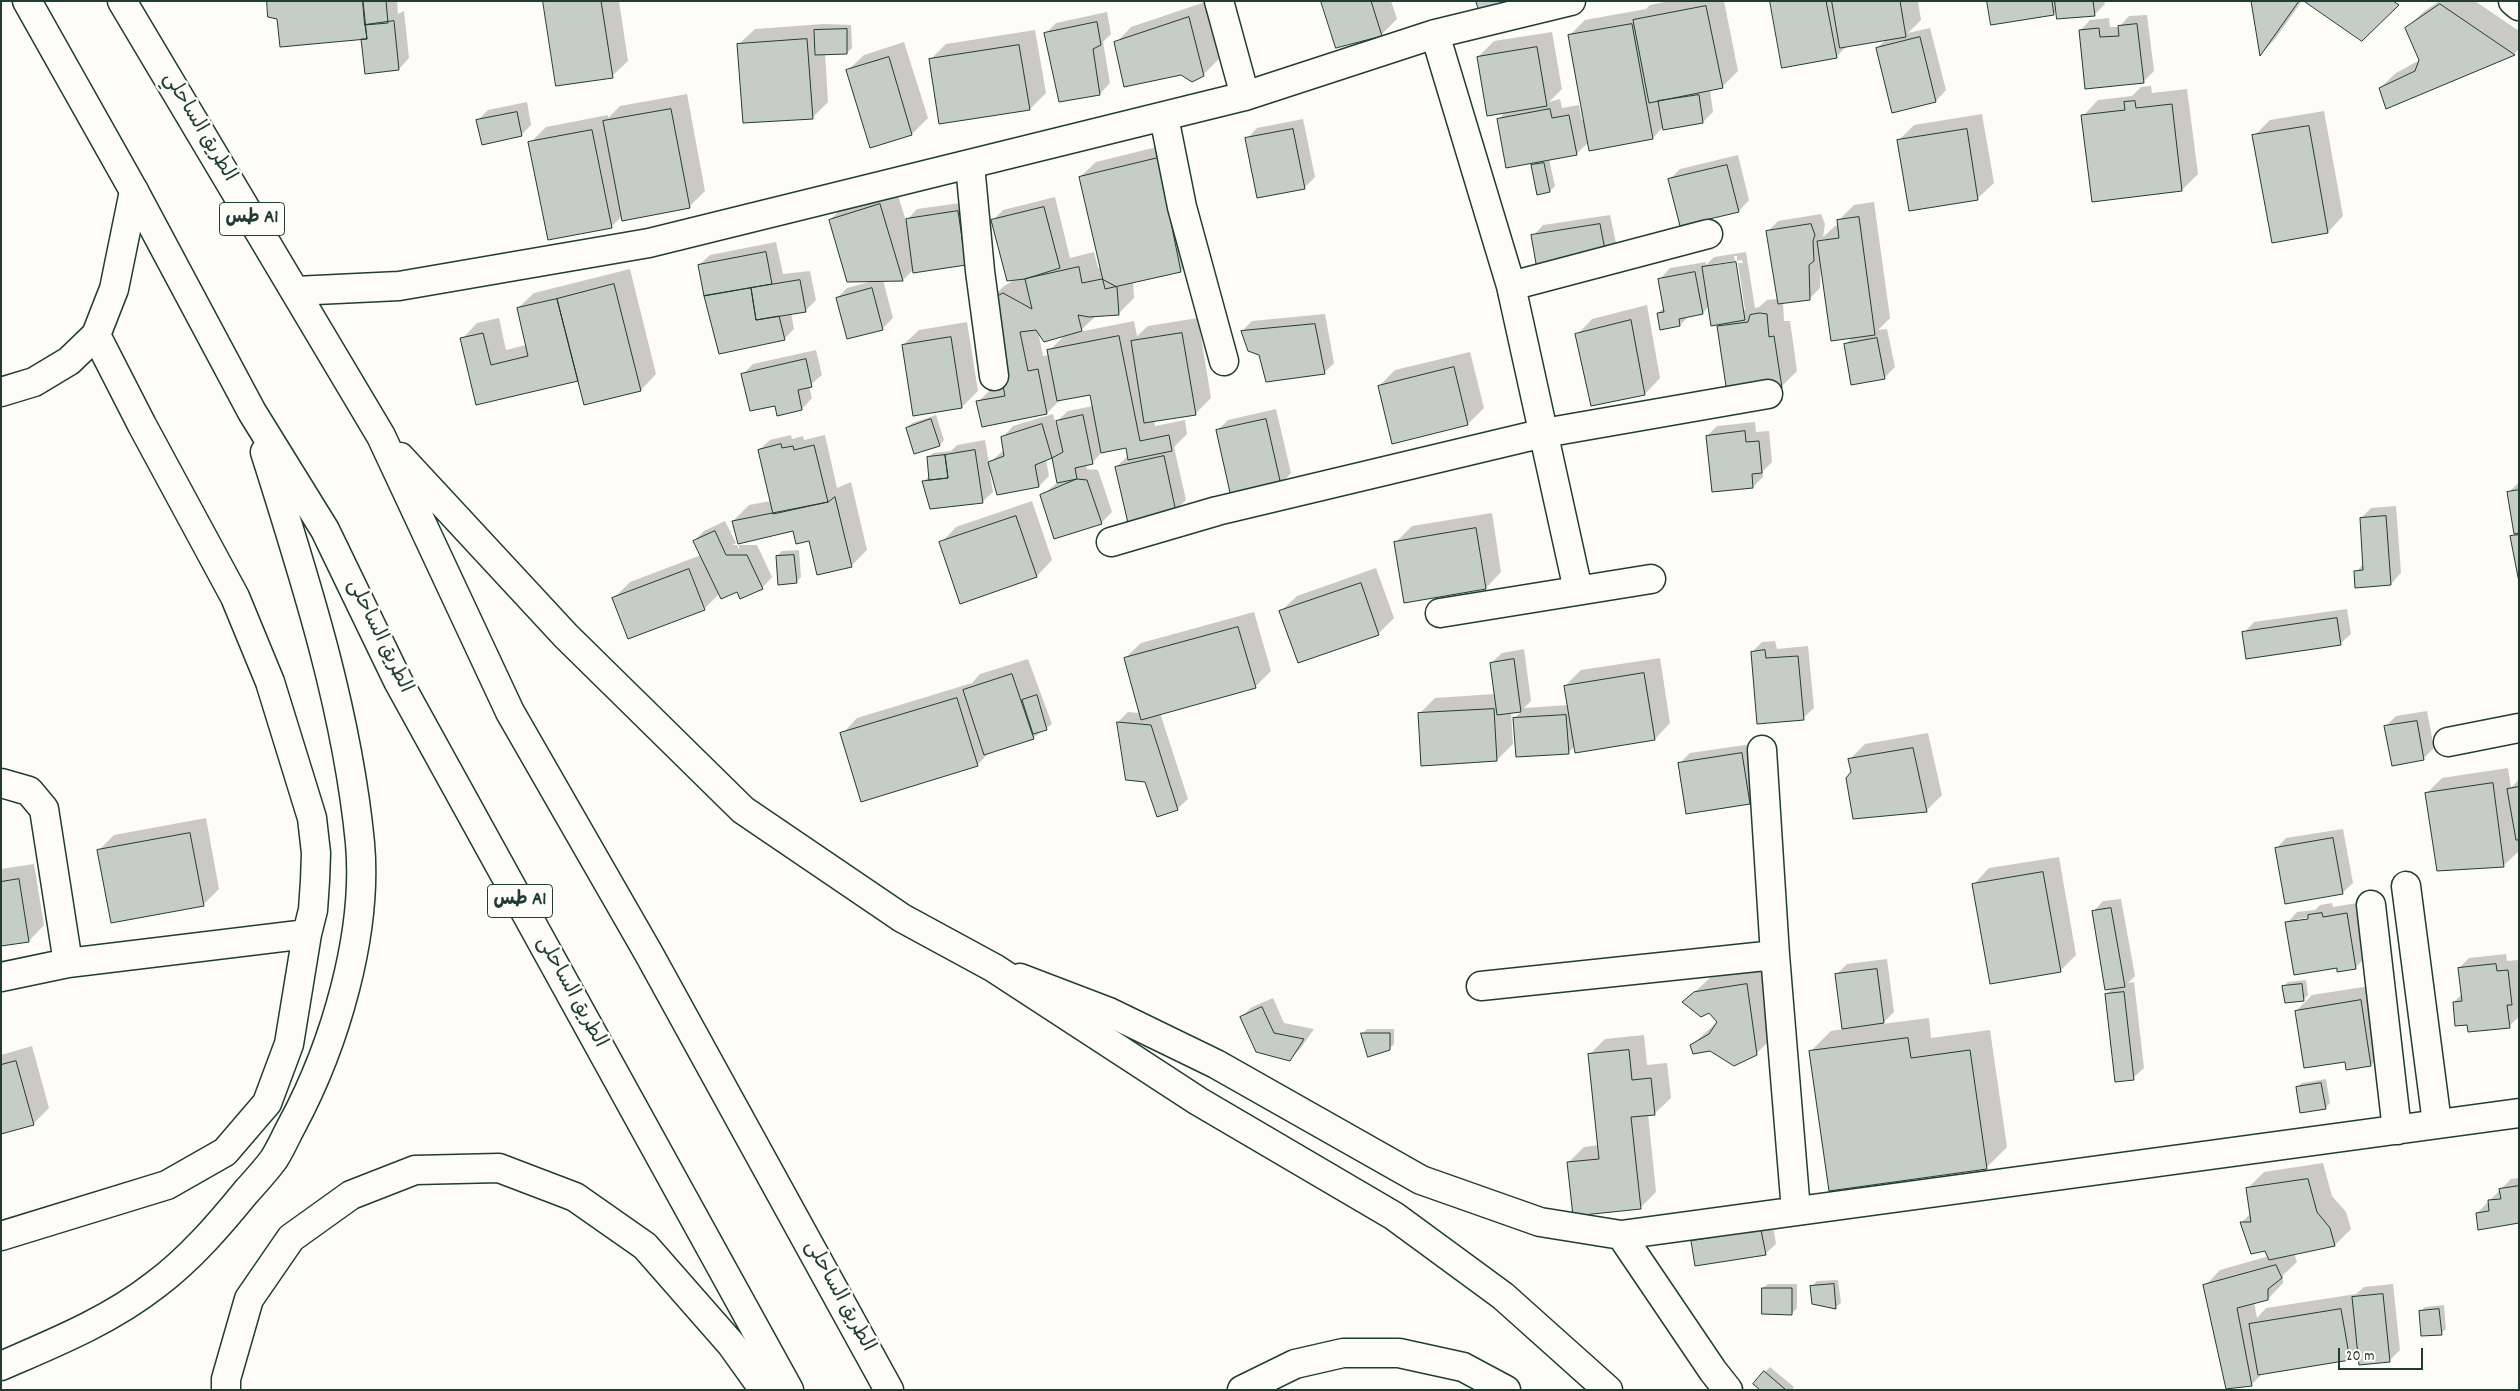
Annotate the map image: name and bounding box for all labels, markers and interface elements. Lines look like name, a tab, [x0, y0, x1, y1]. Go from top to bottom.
street label: الطريق الساحلي	[156, 69, 240, 187]
road number: طس A1	[220, 202, 284, 235]
street label: الطريق الساحلى	[340, 576, 416, 698]
road number: طس A1	[488, 884, 552, 918]
street label: الطريق الساحلى	[530, 933, 610, 1053]
street label: الطريق الساحلى	[798, 1237, 878, 1357]
scale bar	[2340, 1338, 2425, 1370]
text: 20 m	[2346, 1346, 2374, 1368]

